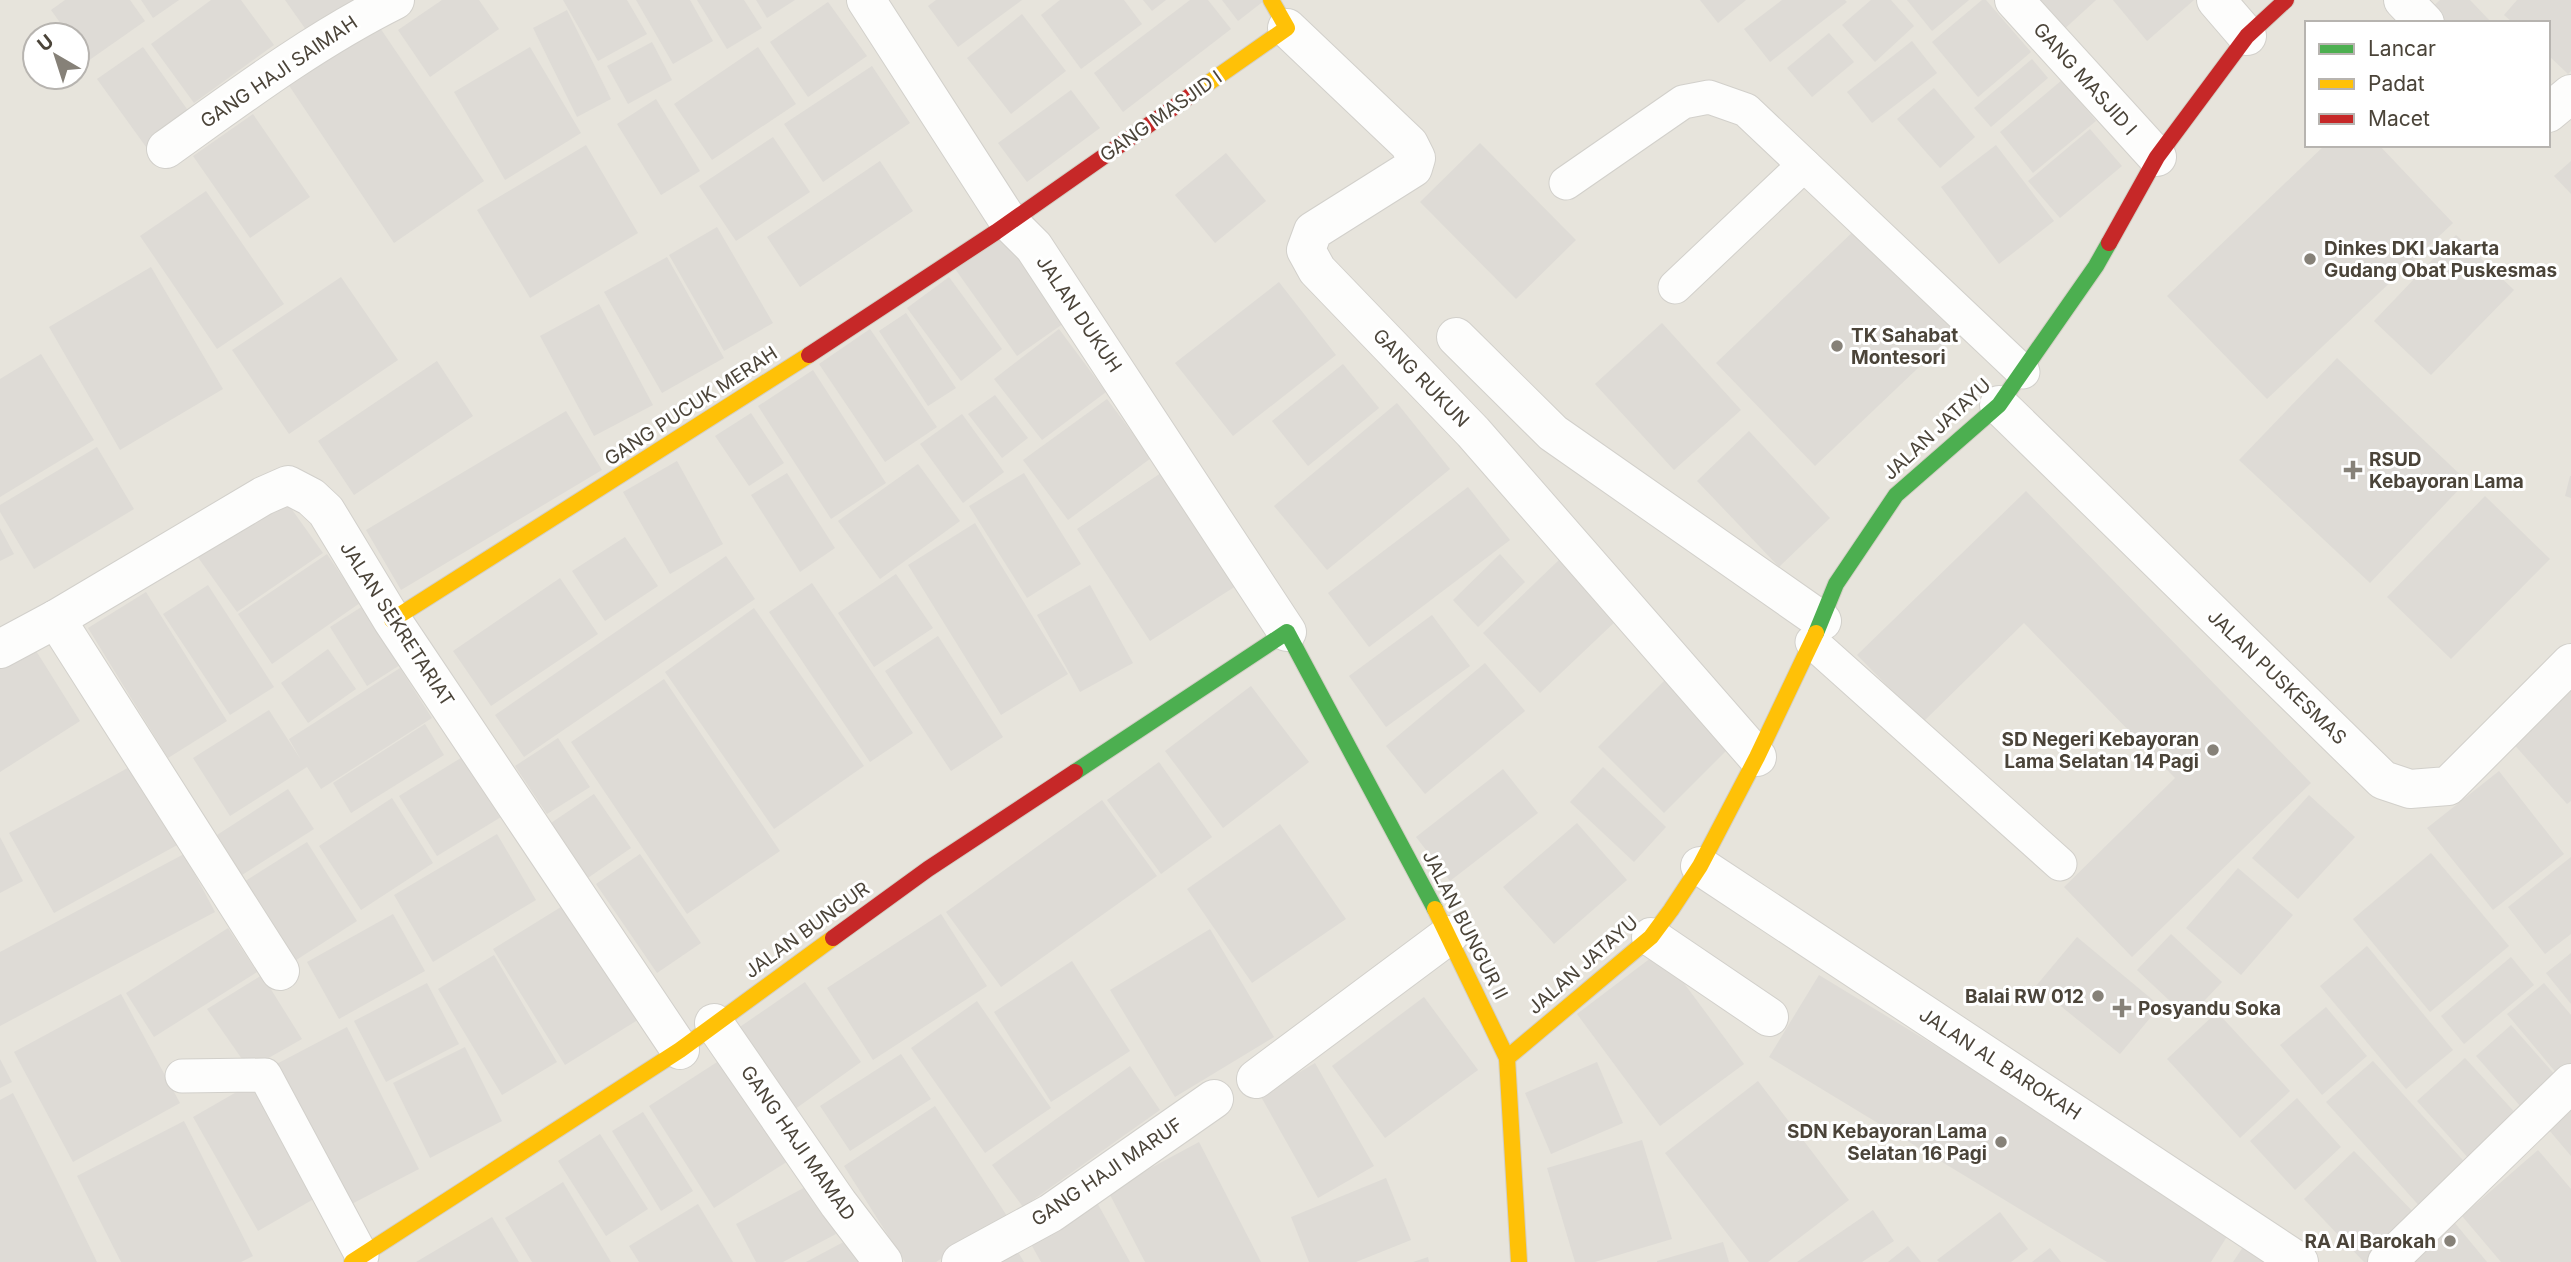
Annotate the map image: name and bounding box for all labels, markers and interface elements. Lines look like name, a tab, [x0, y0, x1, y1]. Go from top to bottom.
street label: GANG HAJI SAIMAH	[196, 11, 362, 133]
street label: GANG MASJID I	[2029, 18, 2141, 140]
north arrow	[21, 21, 91, 91]
legend	[2305, 21, 2550, 147]
text: U	[33, 30, 58, 56]
text: Lancar	[2368, 36, 2436, 61]
street label: GANG MASJID I	[1096, 65, 1226, 167]
text: Padat	[2368, 71, 2425, 96]
text: Macet	[2368, 106, 2430, 131]
place label: Dinkes DKI Jakarta Gudang Obat Puskesmas	[2324, 237, 2557, 282]
street label: JALAN DUKUH	[1031, 251, 1127, 377]
marker: Dinkes DKI Jakarta Gudang Obat Puskesmas	[2302, 251, 2318, 267]
street label: GANG RUKUN	[1368, 324, 1474, 432]
place label: TK Sahabat Montesori	[1851, 324, 1958, 369]
marker: TK Sahabat Montesori	[1829, 338, 1845, 354]
street label: GANG PUCUK MERAH	[600, 342, 782, 470]
street label: JALAN JATAYU	[1879, 373, 1995, 485]
place label: RSUD Kebayoran Lama	[2369, 448, 2524, 493]
marker: RSUD Kebayoran Lama	[2343, 460, 2363, 480]
street label: JALAN SEKRETARIAT	[335, 537, 459, 711]
street label: JALAN PUSKESMAS	[2203, 605, 2351, 749]
place label: SD Negeri Kebayoran Lama Selatan 14 Pagi	[2002, 728, 2199, 773]
marker: SD Negeri Kebayoran Lama Selatan 14 Pagi	[2205, 742, 2221, 758]
street label: JALAN BUNGUR II	[1418, 847, 1512, 1003]
street label: JALAN BUNGUR	[740, 877, 874, 983]
street label: JALAN JATAYU	[1523, 911, 1643, 1019]
place label: Balai RW 012	[1965, 985, 2084, 1008]
marker: Balai RW 012	[2090, 988, 2106, 1004]
place label: Posyandu Soka	[2138, 997, 2281, 1020]
marker: Posyandu Soka	[2112, 998, 2132, 1018]
street label: JALAN AL BAROKAH	[1915, 1003, 2085, 1125]
street label: GANG HAJI MAMAD	[736, 1061, 860, 1225]
street label: GANG HAJI MARUF	[1027, 1113, 1187, 1231]
place label: SDN Kebayoran Lama Selatan 16 Pagi	[1787, 1120, 1987, 1165]
marker: SDN Kebayoran Lama Selatan 16 Pagi	[1993, 1134, 2009, 1150]
place label: RA Al Barokah	[2305, 1230, 2436, 1253]
marker: RA Al Barokah	[2442, 1233, 2458, 1249]

